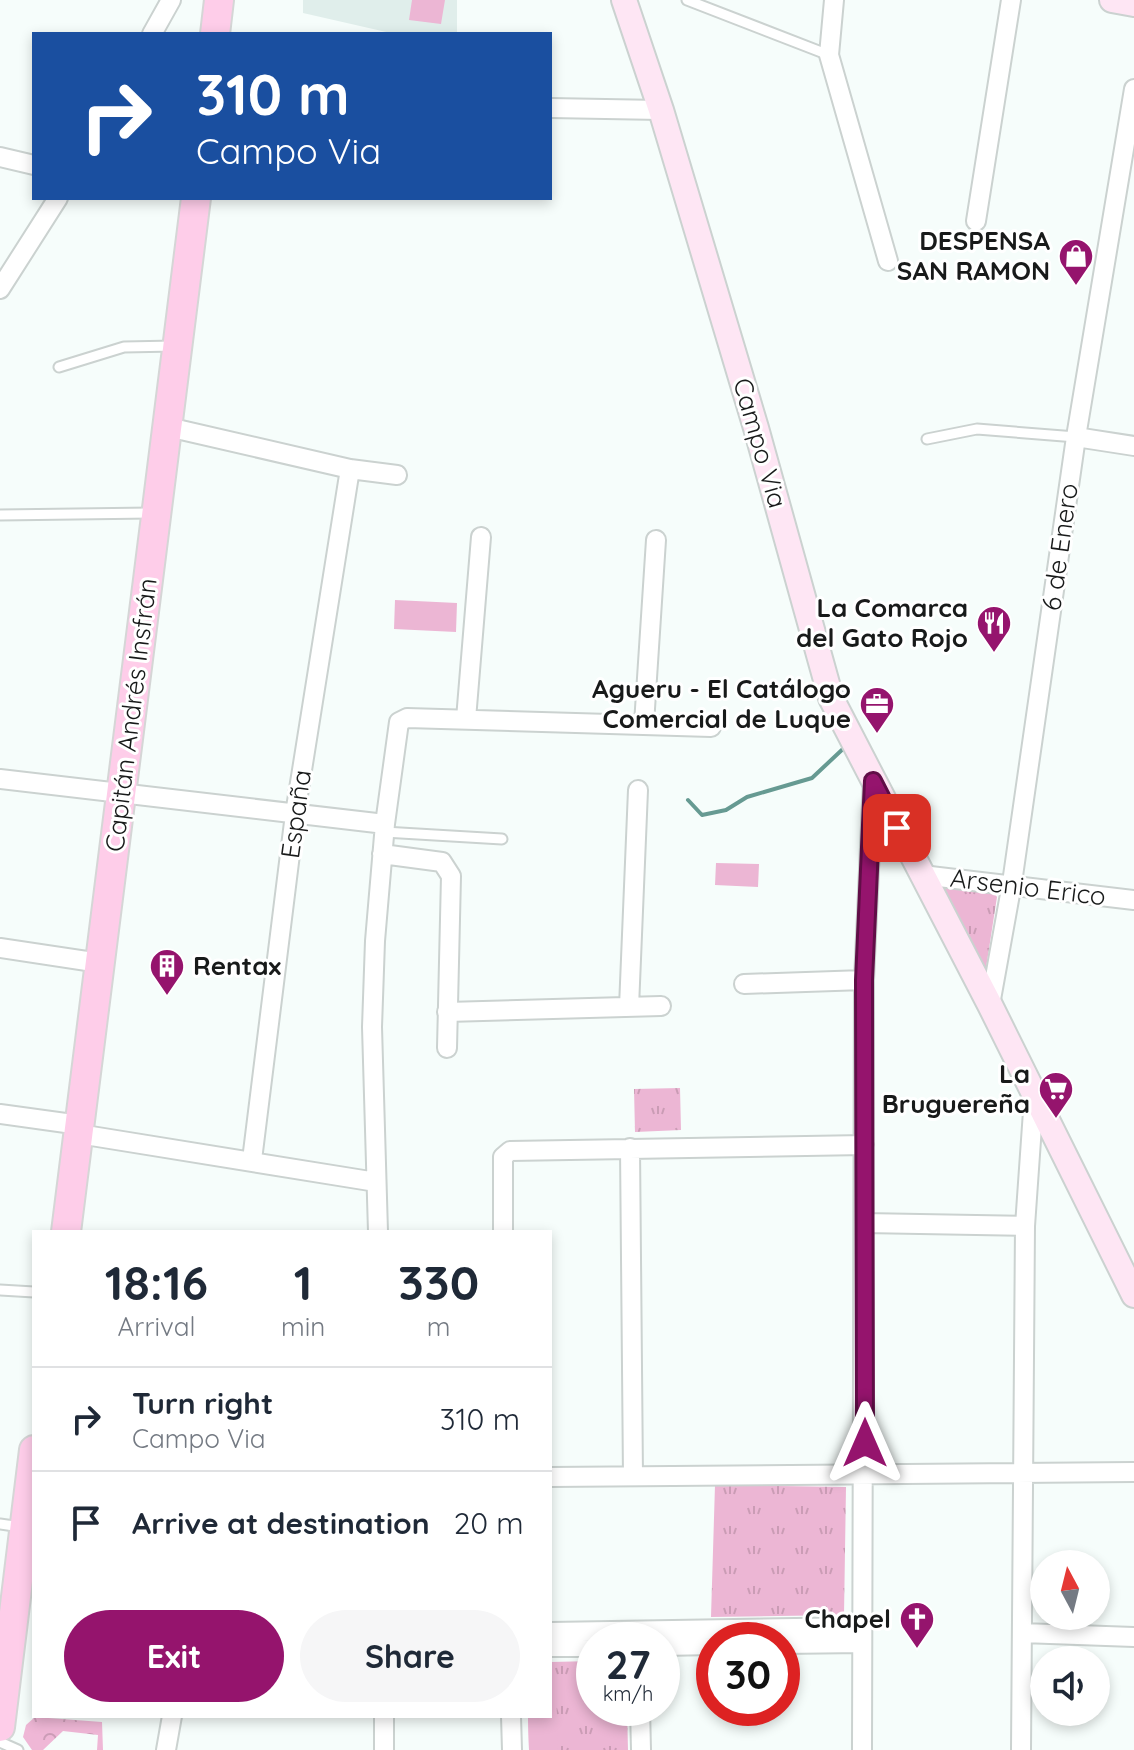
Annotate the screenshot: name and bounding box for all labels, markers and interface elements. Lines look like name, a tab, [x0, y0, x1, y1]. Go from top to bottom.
text: 310 m	[196, 59, 350, 129]
icon: right	[64, 64, 168, 168]
text: Campo Via	[196, 128, 381, 173]
place label: DESPENSA SAN RAMON	[897, 224, 1050, 287]
shop icon: DESPENSA SAN RAMON	[1057, 237, 1095, 287]
street label: Campo Via	[726, 374, 795, 512]
street label: 6 de Enero	[1034, 481, 1085, 613]
street label: Capitán Andrés Insfrán	[97, 576, 164, 854]
place label: La Comarca del Gato Rojo	[796, 591, 968, 654]
restaurant icon: La Comarca del Gato Rojo	[975, 604, 1013, 654]
place label: Agueru - El Catálogo Comercial de Luque	[592, 672, 851, 735]
office icon: Agueru - El Catálogo Comercial de Luque	[858, 685, 896, 735]
street label: España	[273, 767, 318, 860]
pin	[863, 794, 931, 862]
icon: arrive	[875, 806, 919, 850]
street label: Arsenio Erico	[948, 861, 1108, 912]
building icon: Rentax	[148, 947, 186, 997]
place label: Rentax	[193, 949, 282, 982]
place label: La Bruguereña	[882, 1057, 1030, 1120]
supermarket icon: La Bruguereña	[1037, 1070, 1075, 1120]
text: 18:16	[105, 1252, 208, 1312]
text: 1	[294, 1252, 312, 1312]
text: 330	[398, 1252, 479, 1312]
text: Arrival	[118, 1310, 195, 1343]
text: min	[281, 1310, 325, 1343]
text: m	[427, 1310, 450, 1343]
text: Turn right	[132, 1384, 273, 1422]
icon: right	[64, 1397, 108, 1441]
text: 310 m	[440, 1400, 520, 1438]
position arrow	[823, 1401, 907, 1485]
text: Campo Via	[132, 1422, 266, 1455]
icon: arrive	[64, 1501, 108, 1545]
text: Arrive at destination	[132, 1504, 430, 1542]
text: 20 m	[454, 1504, 524, 1542]
north arrow	[1030, 1550, 1110, 1630]
map controls	[1030, 1550, 1110, 1726]
church icon: Chapel	[898, 1600, 936, 1650]
place label: Chapel	[804, 1602, 891, 1635]
button: Exit	[64, 1610, 284, 1702]
button: Share	[300, 1610, 520, 1702]
speed limit sign: 30	[696, 1622, 800, 1726]
text: 27	[606, 1639, 650, 1689]
button: sound	[1030, 1646, 1110, 1726]
text: km/h	[603, 1681, 653, 1706]

